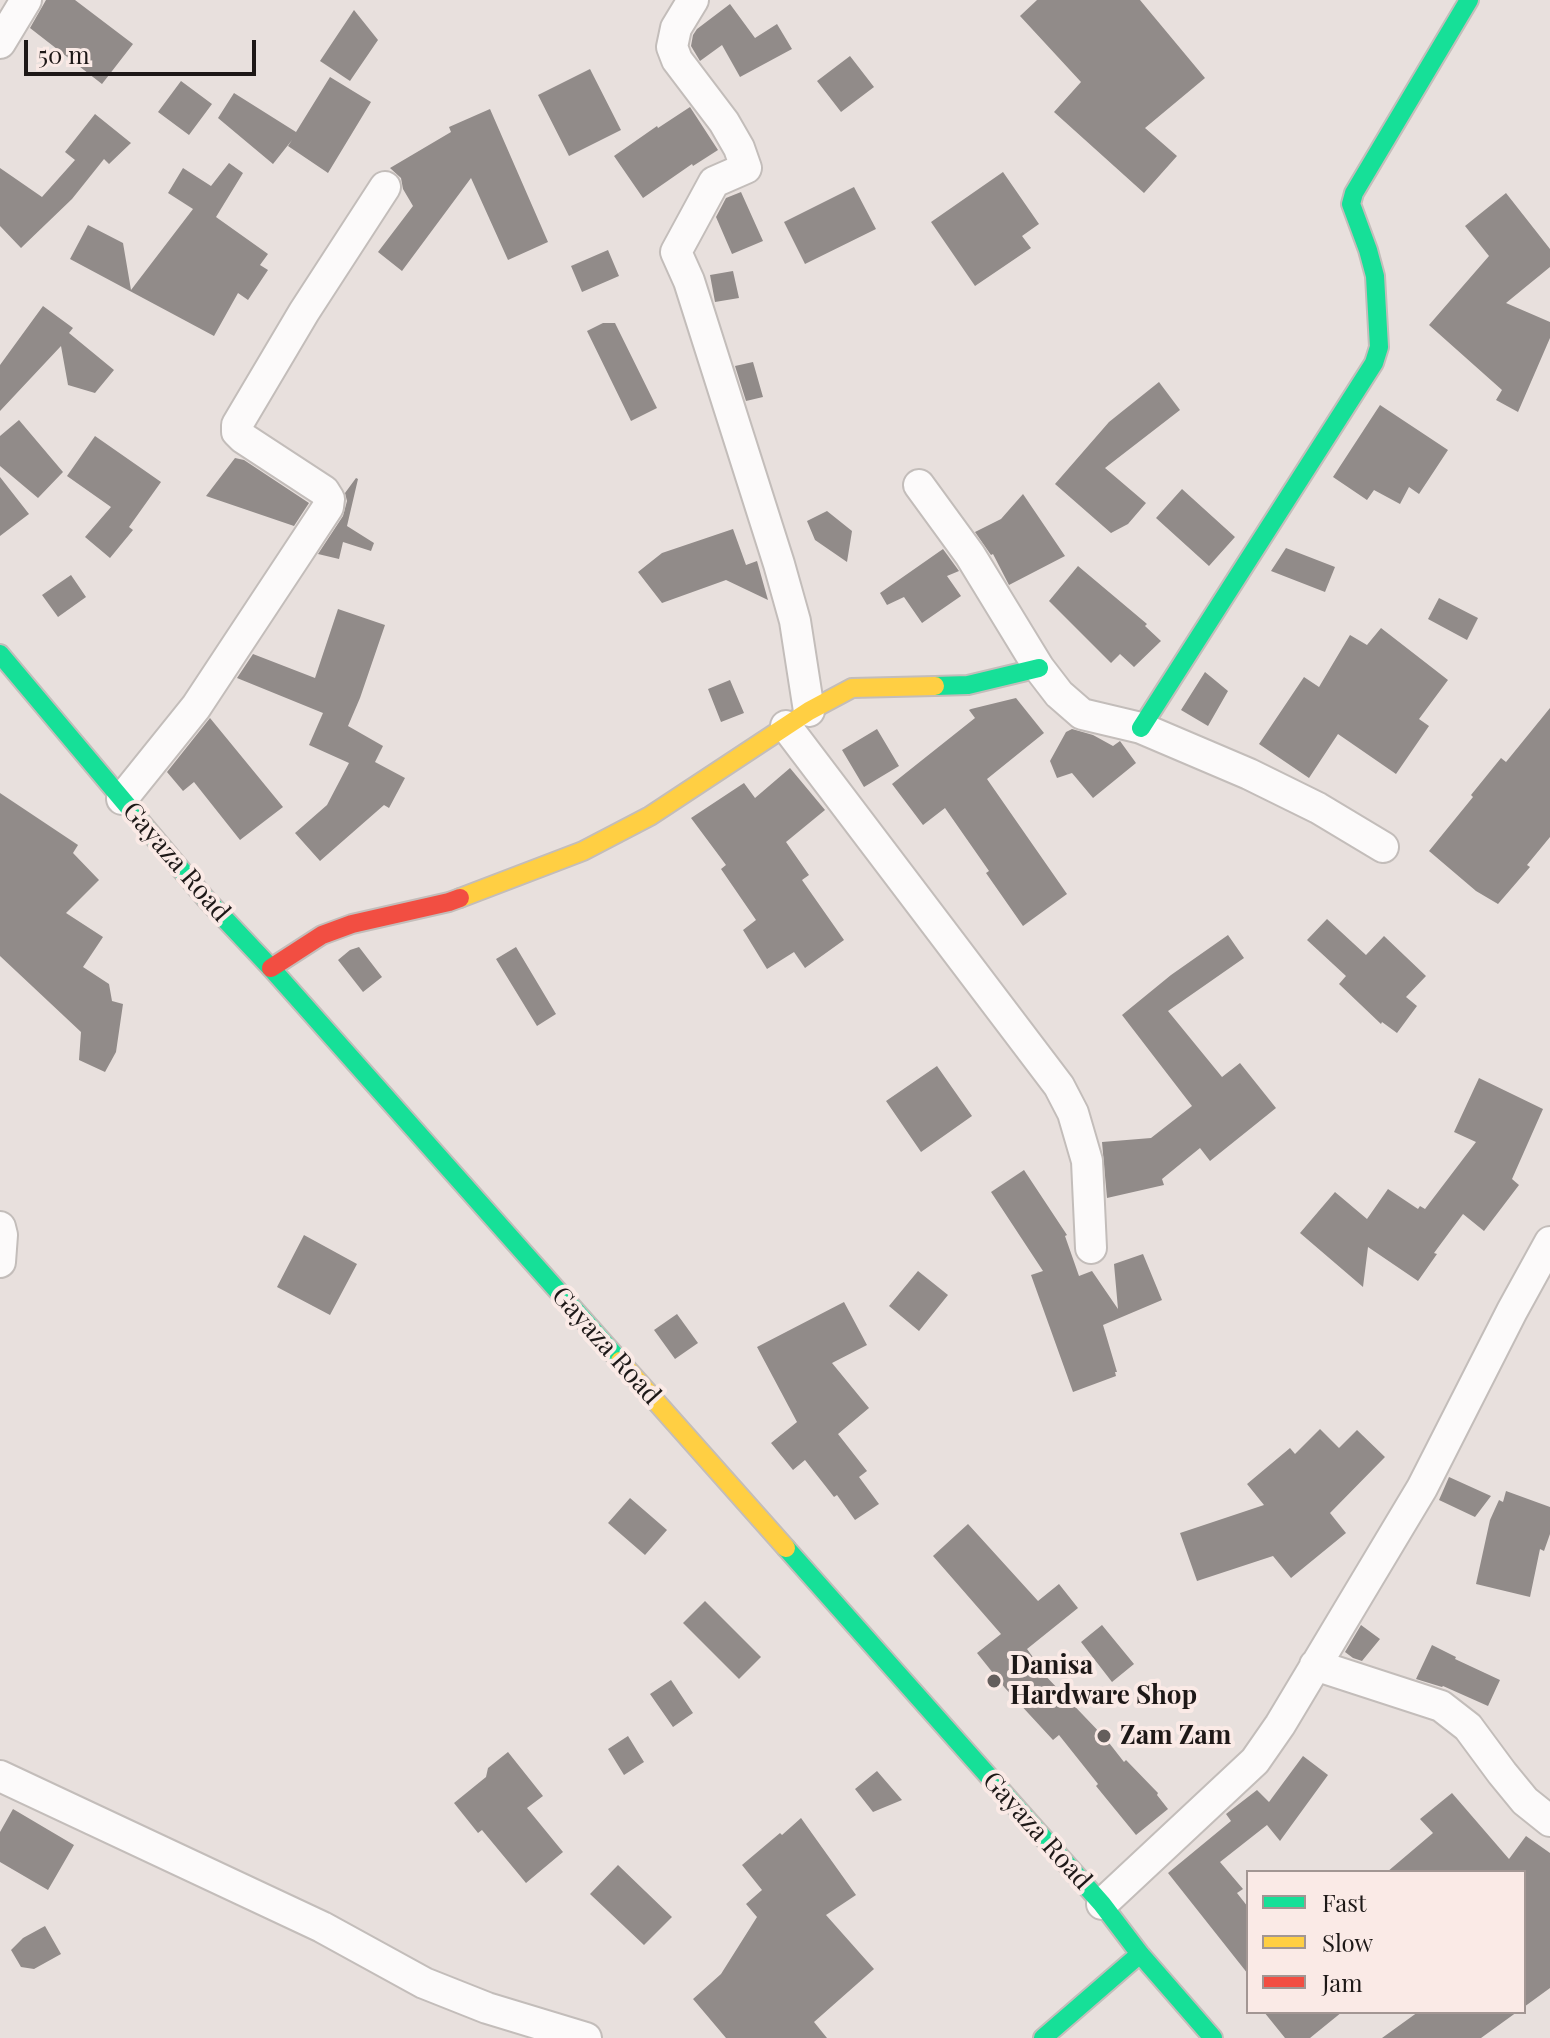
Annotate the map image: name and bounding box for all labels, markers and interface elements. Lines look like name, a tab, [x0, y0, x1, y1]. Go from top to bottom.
scale bar	[28, 24, 260, 74]
text: 50 m	[38, 38, 90, 70]
street label: Gayaza Road	[116, 796, 236, 928]
street label: Gayaza Road	[545, 1281, 667, 1411]
place label: Danisa Hardware Shop	[1010, 1650, 1197, 1712]
marker: Danisa Hardware Shop	[985, 1672, 1003, 1690]
place label: Zam Zam	[1120, 1720, 1231, 1752]
marker: Zam Zam	[1095, 1727, 1113, 1745]
street label: Gayaza Road	[976, 1766, 1098, 1896]
legend	[1246, 1870, 1526, 2014]
text: Fast	[1322, 1886, 1367, 1918]
text: Slow	[1322, 1926, 1373, 1958]
text: Jam	[1322, 1966, 1363, 1998]

